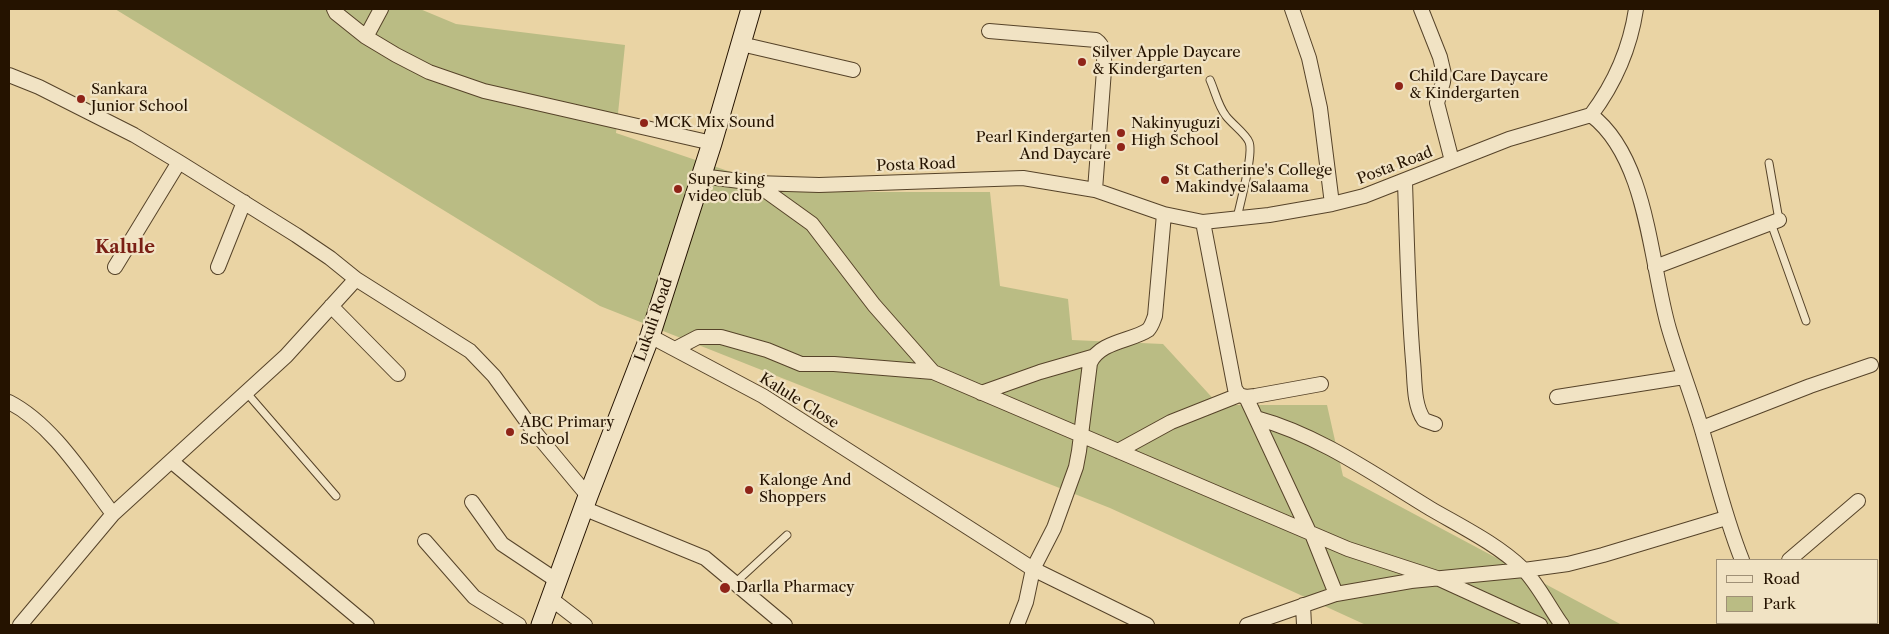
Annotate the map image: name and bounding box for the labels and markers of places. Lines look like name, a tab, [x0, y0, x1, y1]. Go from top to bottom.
place label: Silver Apple Daycare & Kindergarten	[1092, 44, 1241, 79]
marker: Silver Apple Daycare & Kindergarten	[1076, 56, 1088, 68]
place label: Child Care Daycare & Kindergarten	[1409, 68, 1548, 103]
marker: Child Care Daycare & Kindergarten	[1393, 80, 1405, 92]
place label: Sankara Junior School	[91, 81, 188, 116]
marker: Sankara Junior School	[75, 93, 87, 105]
place label: MCK Mix Sound	[654, 114, 775, 132]
place label: Nakinyuguzi High School	[1131, 115, 1220, 150]
marker: MCK Mix Sound	[638, 117, 650, 129]
marker: Nakinyuguzi High School	[1115, 127, 1127, 139]
place label: Pearl Kindergarten And Daycare	[976, 129, 1111, 164]
marker: Pearl Kindergarten And Daycare	[1115, 141, 1127, 153]
place label: St Catherine's College Makindye Salaama	[1175, 162, 1332, 197]
place label: Super king video club	[688, 171, 765, 206]
marker: St Catherine's College Makindye Salaama	[1159, 174, 1171, 186]
marker: Super king video club	[672, 183, 684, 195]
place label: ABC Primary School	[520, 414, 614, 449]
marker: ABC Primary School	[504, 426, 516, 438]
place label: Kalonge And Shoppers	[759, 472, 852, 507]
marker: Kalonge And Shoppers	[743, 484, 755, 496]
place label: Darlla Pharmacy	[736, 579, 855, 597]
marker: Darlla Pharmacy	[718, 581, 732, 595]

